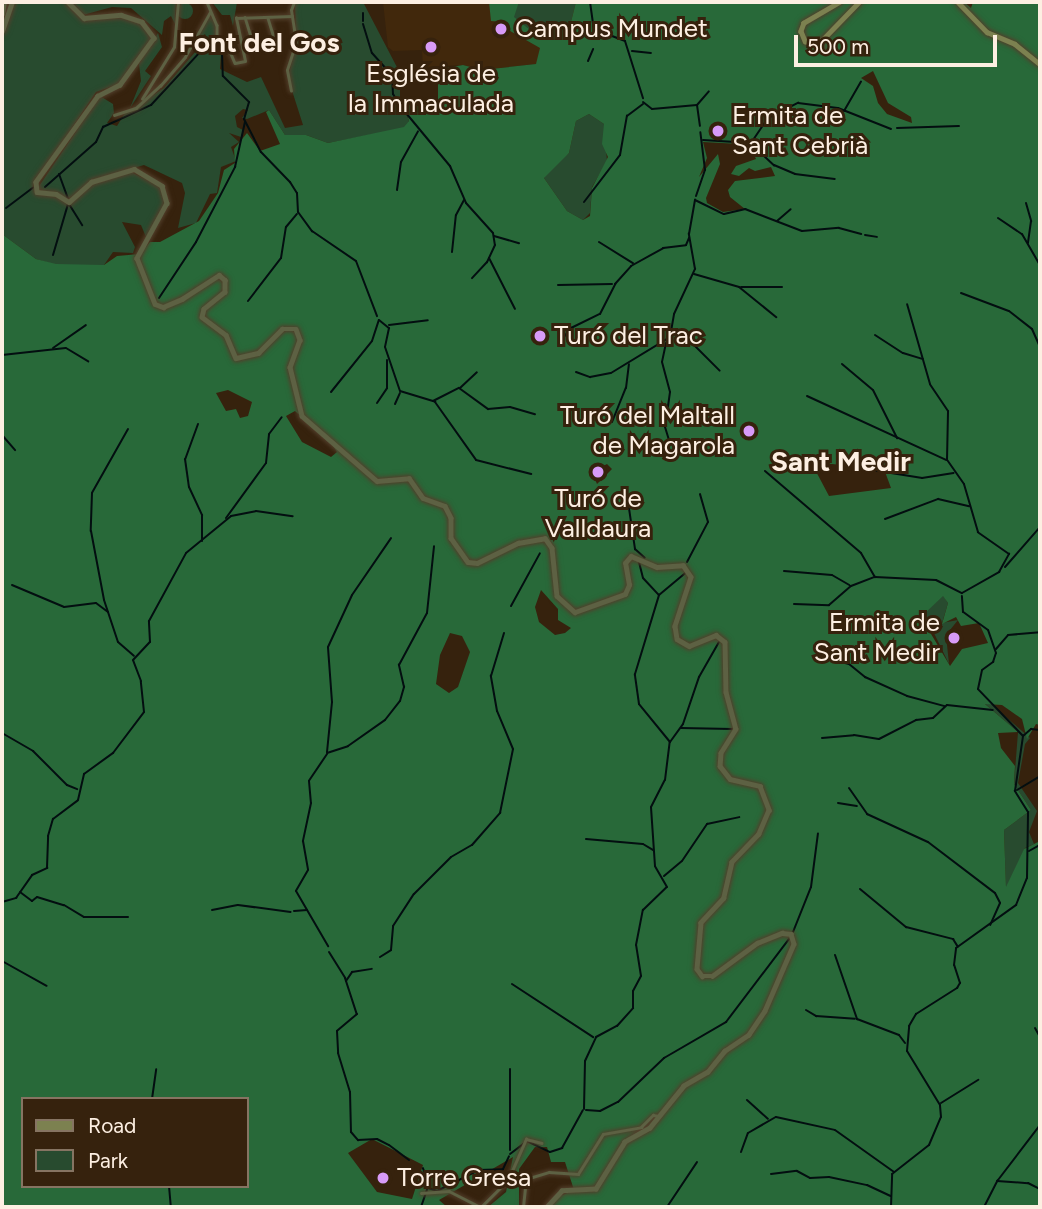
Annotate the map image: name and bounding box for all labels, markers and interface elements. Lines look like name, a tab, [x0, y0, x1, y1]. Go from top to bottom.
place label: Campus Mundet	[515, 13, 708, 45]
marker: Campus Mundet	[493, 21, 509, 37]
scale bar	[797, 21, 1000, 65]
district label: Font del Gos	[178, 25, 340, 59]
text: 500 m	[807, 34, 869, 59]
marker: Església de la Immaculada	[423, 39, 439, 55]
place label: Església de la Immaculada	[348, 58, 514, 119]
place label: Ermita de Sant Cebrià	[732, 100, 868, 162]
marker: Ermita de Sant Cebrià	[710, 123, 726, 139]
place label: Turó del Trac	[554, 320, 703, 352]
marker: Turó del Trac	[532, 328, 548, 344]
place label: Turó del Maltall de Magarola	[560, 400, 735, 462]
marker: Turó del Maltall de Magarola	[741, 423, 757, 439]
district label: Sant Medir	[771, 444, 911, 478]
marker: Turó de Valldaura	[590, 464, 606, 480]
place label: Turó de Valldaura	[545, 483, 651, 544]
place label: Ermita de Sant Medir	[814, 607, 940, 668]
marker: Ermita de Sant Medir	[946, 630, 962, 646]
legend	[21, 1097, 248, 1188]
text: Road	[88, 1113, 136, 1138]
text: Park	[88, 1148, 128, 1173]
place label: Torre Gresa	[397, 1162, 531, 1194]
marker: Torre Gresa	[375, 1170, 391, 1186]

